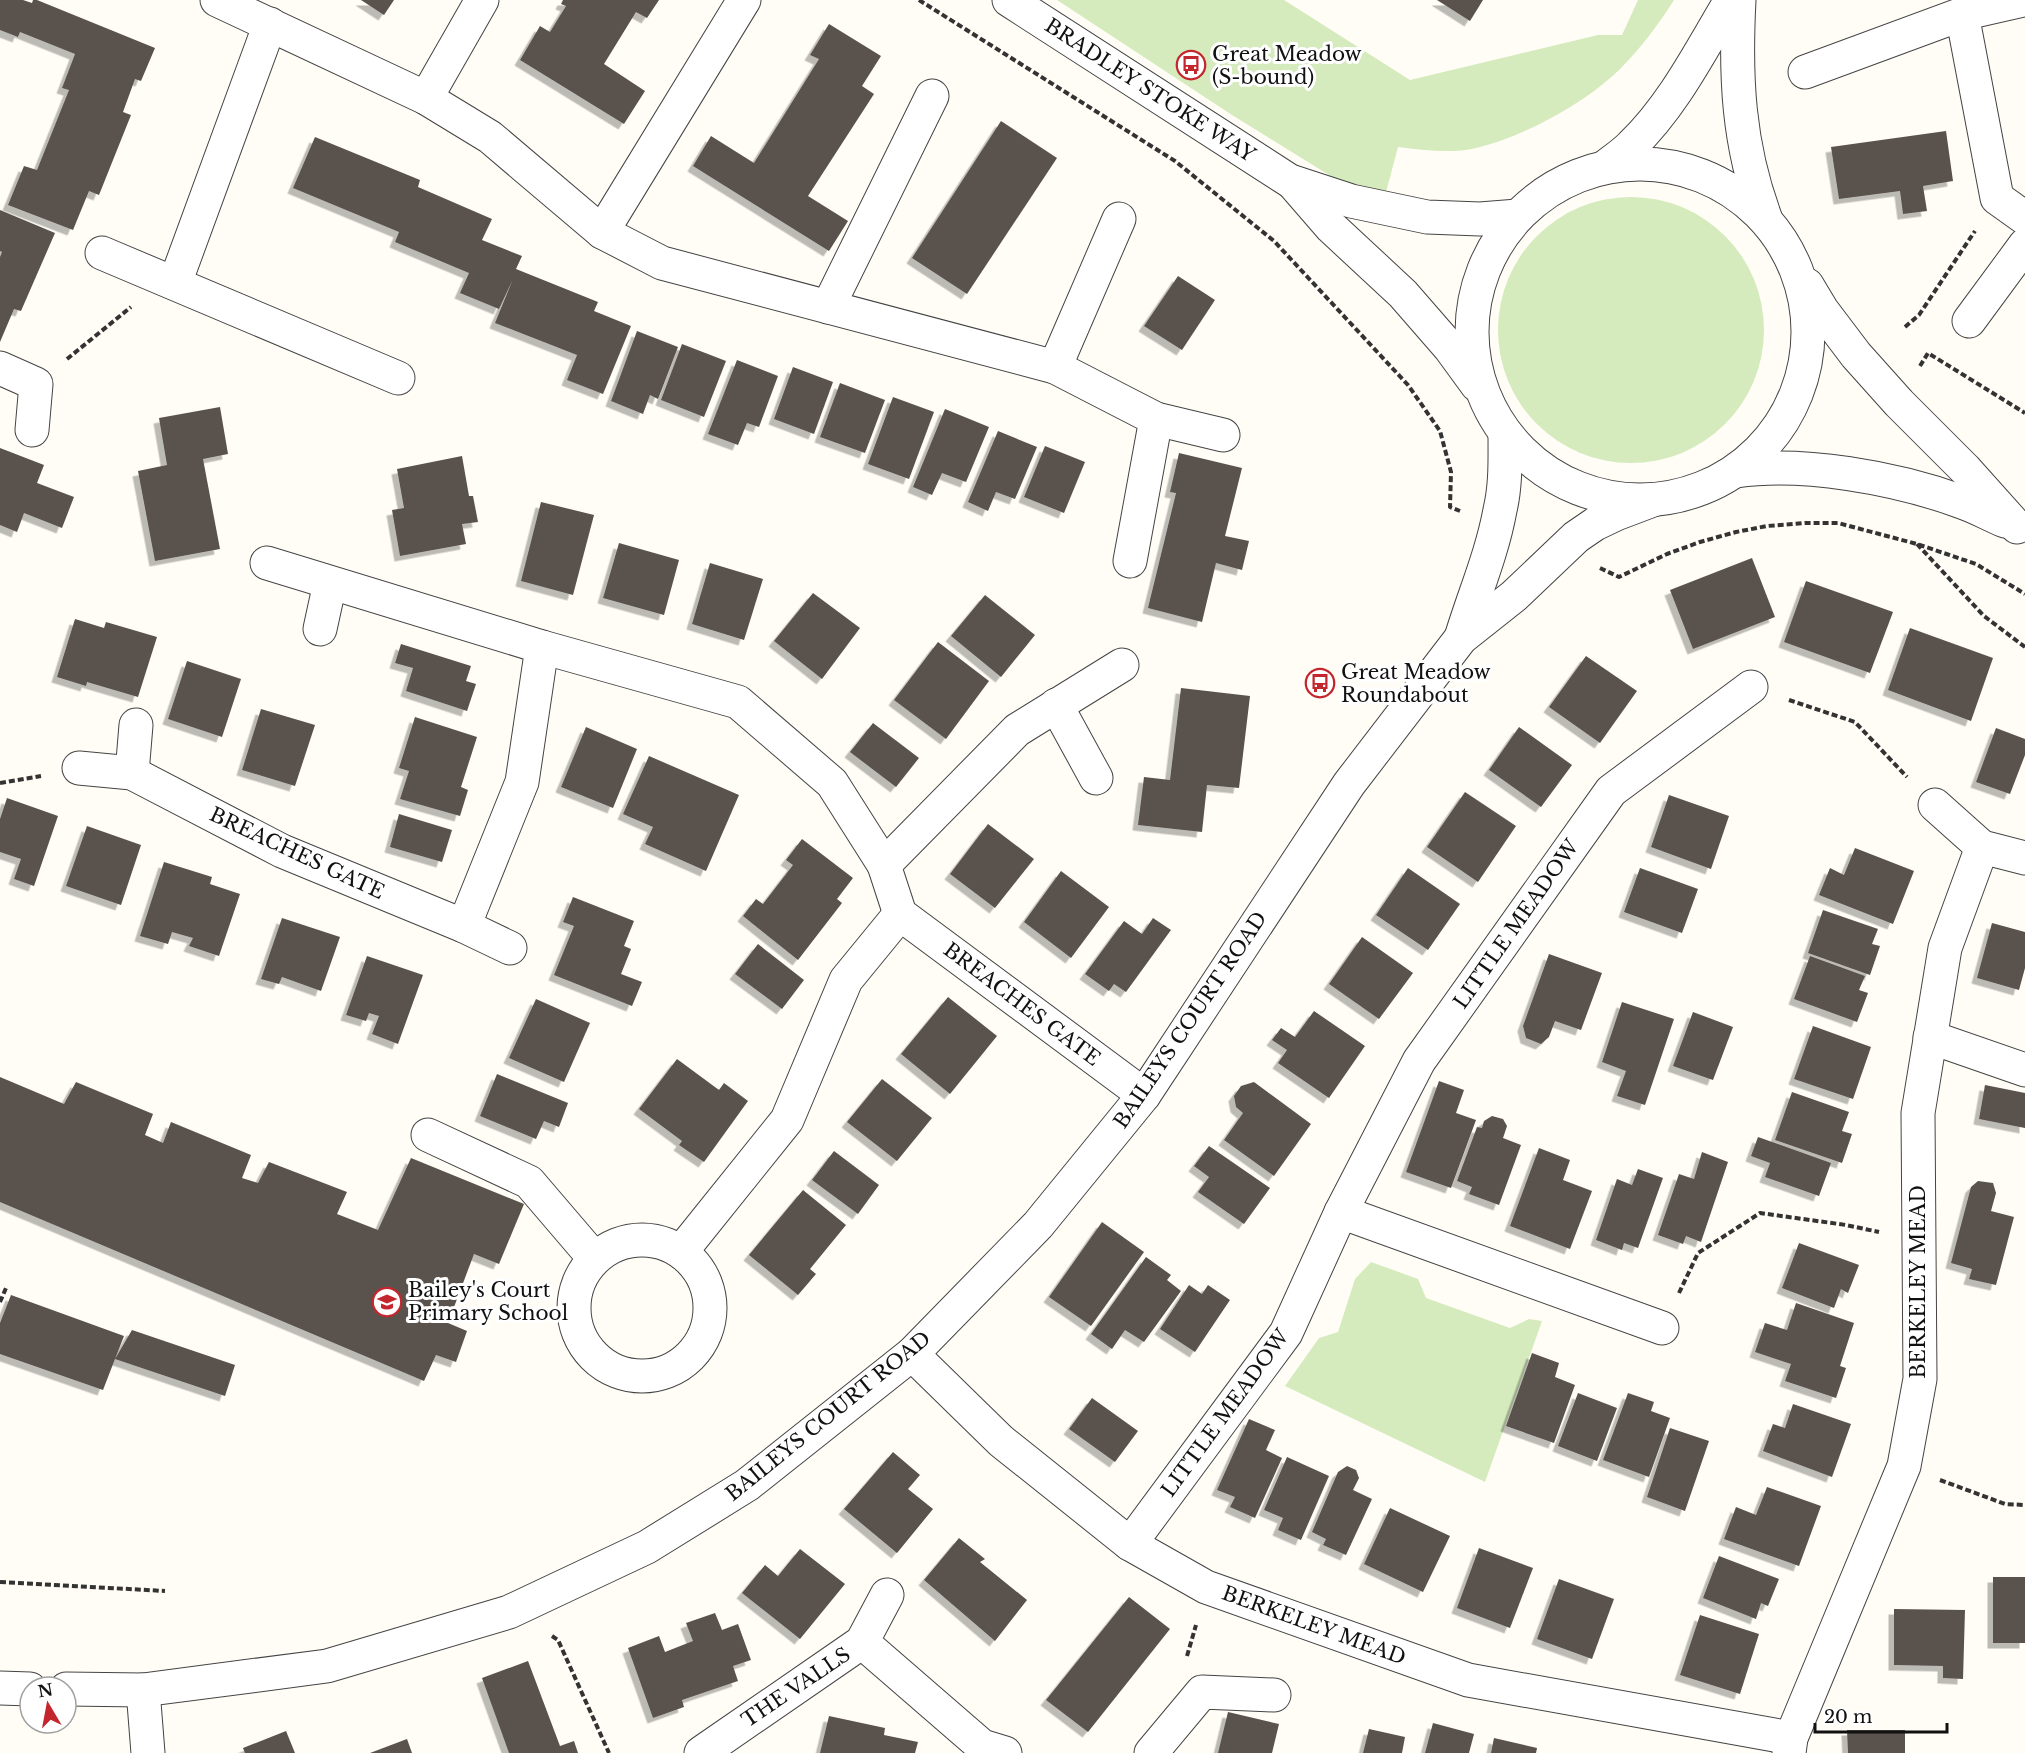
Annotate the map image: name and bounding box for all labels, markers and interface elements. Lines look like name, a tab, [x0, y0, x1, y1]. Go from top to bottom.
street label: BRADLEY STOKE WAY	[1040, 13, 1260, 167]
place label: Great Meadow (S-bound)	[1212, 42, 1362, 89]
bus stop icon: Great Meadow (S-bound)	[1175, 49, 1207, 81]
place label: Great Meadow Roundabout	[1341, 660, 1491, 707]
bus stop icon: Great Meadow Roundabout	[1304, 667, 1336, 699]
street label: BREACHES GATE	[206, 802, 388, 904]
street label: LITTLE MEADOW	[1449, 834, 1584, 1013]
street label: BAILEYS COURT ROAD	[1108, 907, 1272, 1133]
street label: BREACHES GATE	[939, 937, 1105, 1071]
street label: BERKELEY MEAD	[1906, 1185, 1930, 1379]
place label: Bailey's Court Primary School	[408, 1278, 568, 1325]
school or university icon: Bailey's Court Primary School	[371, 1286, 403, 1318]
street label: LITTLE MEADOW	[1156, 1324, 1294, 1501]
street label: BAILEYS COURT ROAD	[721, 1326, 935, 1506]
street label: BERKELEY MEAD	[1219, 1581, 1409, 1669]
street label: THE VALLS	[737, 1642, 855, 1732]
north arrow	[18, 1675, 78, 1735]
text: N	[36, 1679, 55, 1701]
scale bar	[1815, 1696, 1947, 1734]
text: 20 m	[1824, 1706, 1872, 1728]

